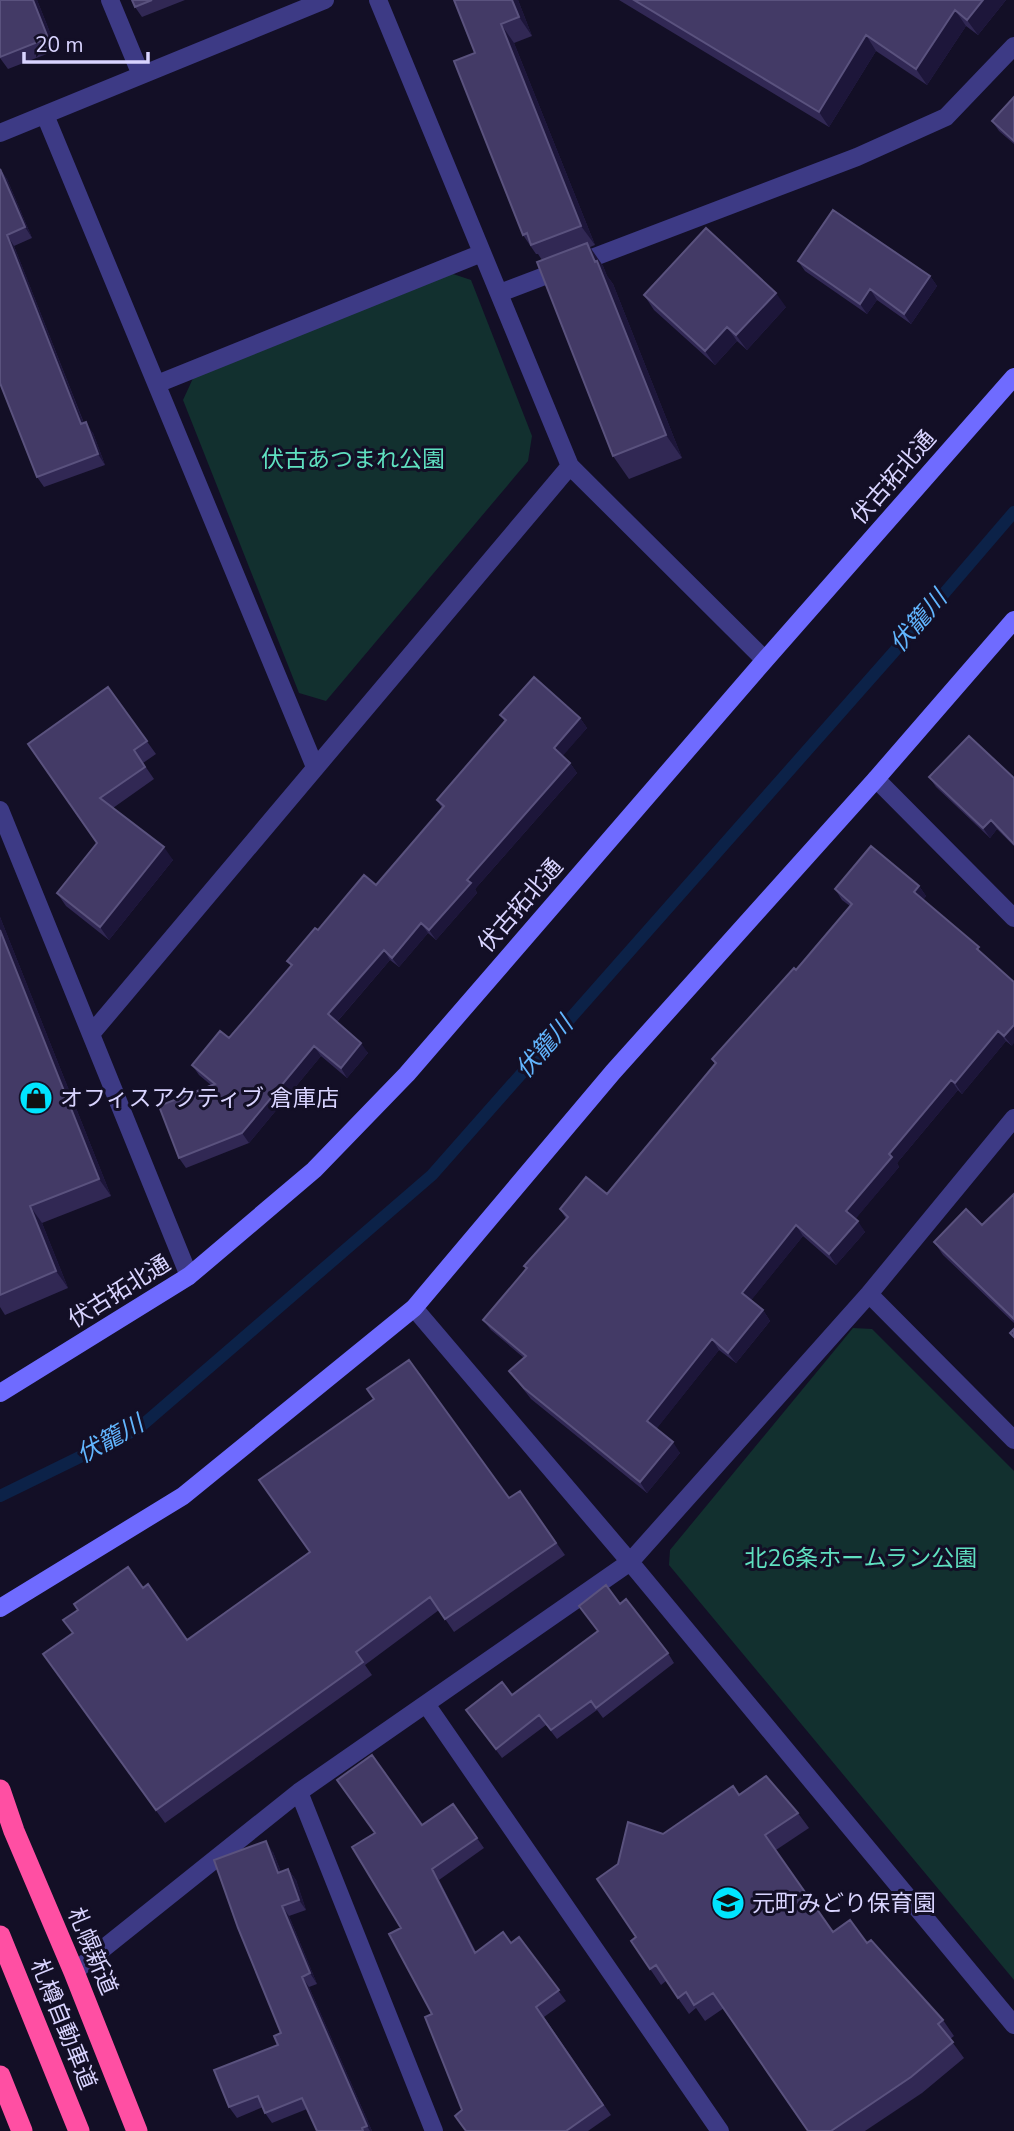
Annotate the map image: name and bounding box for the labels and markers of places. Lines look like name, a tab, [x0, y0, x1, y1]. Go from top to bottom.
shop icon: オフィスアクティブ 倉庫店	[17, 1079, 55, 1117]
place label: オフィスアクティブ 倉庫店	[60, 1083, 339, 1114]
school or university icon: 元町みどり保育園	[709, 1884, 747, 1922]
place label: 元町みどり保育園	[752, 1888, 936, 1919]

